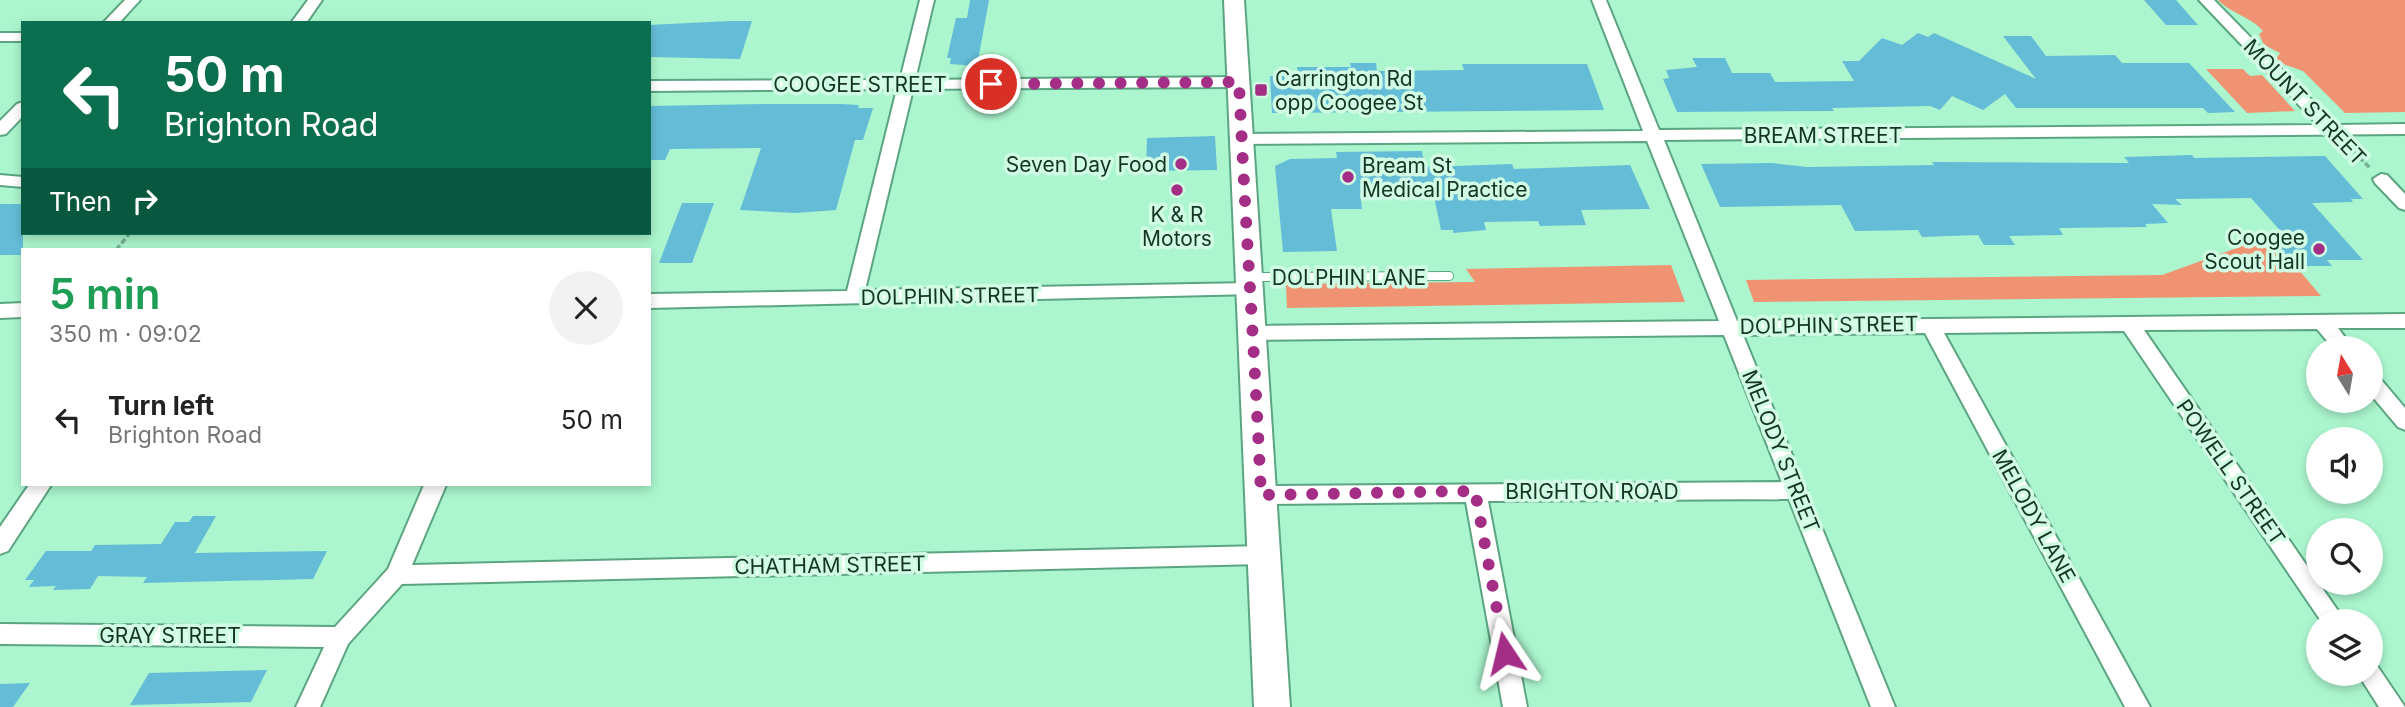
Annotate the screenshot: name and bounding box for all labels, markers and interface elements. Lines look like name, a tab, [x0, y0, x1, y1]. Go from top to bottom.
street label: MOUNT STREET	[2239, 34, 2371, 170]
text: 50 m	[164, 45, 285, 104]
icon: left	[49, 49, 140, 140]
pin	[961, 54, 1021, 114]
icon: arrive	[972, 65, 1010, 103]
place label: Carrington Rd opp Coogee St	[1275, 66, 1423, 115]
street label: COOGEE STREET	[773, 72, 947, 97]
marker: Carrington Rd opp Coogee St	[1253, 82, 1269, 98]
text: Brighton Road	[164, 105, 378, 144]
street label: BREAM STREET	[1744, 123, 1902, 148]
place label: Seven Day Food	[1006, 152, 1167, 177]
place label: Bream St Medical Practice	[1362, 153, 1527, 202]
marker: Seven Day Food	[1173, 156, 1189, 172]
marker: Bream St Medical Practice	[1340, 169, 1356, 185]
icon: right	[126, 182, 164, 220]
marker: K & R Motors	[1169, 182, 1185, 198]
text: Then	[49, 186, 112, 217]
place label: K & R Motors	[1142, 202, 1212, 251]
place label: Coogee Scout Hall	[2204, 225, 2305, 274]
marker: Coogee Scout Hall	[2311, 241, 2327, 257]
street label: DOLPHIN LANE	[1272, 265, 1426, 290]
text: 5 min	[49, 268, 161, 319]
button: close	[549, 271, 623, 345]
street label: DOLPHIN STREET	[860, 282, 1040, 310]
street label: DOLPHIN STREET	[1739, 311, 1919, 339]
text: 350 m · 09:02	[49, 320, 202, 348]
north arrow	[2306, 336, 2384, 413]
map controls	[2306, 336, 2383, 686]
street label: MELODY STREET	[1737, 366, 1825, 536]
text: Turn left	[108, 390, 214, 421]
street label: POWELL STREET	[2171, 394, 2291, 550]
icon: left	[49, 401, 87, 439]
text: 50 m	[561, 404, 623, 435]
text: Brighton Road	[108, 421, 262, 449]
button: sound	[2306, 427, 2383, 504]
street label: MELODY LANE	[1987, 445, 2081, 587]
street label: BRIGHTON ROAD	[1505, 479, 1679, 504]
button: search	[2306, 518, 2383, 595]
street label: CHATHAM STREET	[734, 551, 926, 579]
button: layers	[2306, 609, 2383, 686]
position arrow	[1468, 616, 1542, 690]
street label: GRAY STREET	[99, 623, 241, 648]

